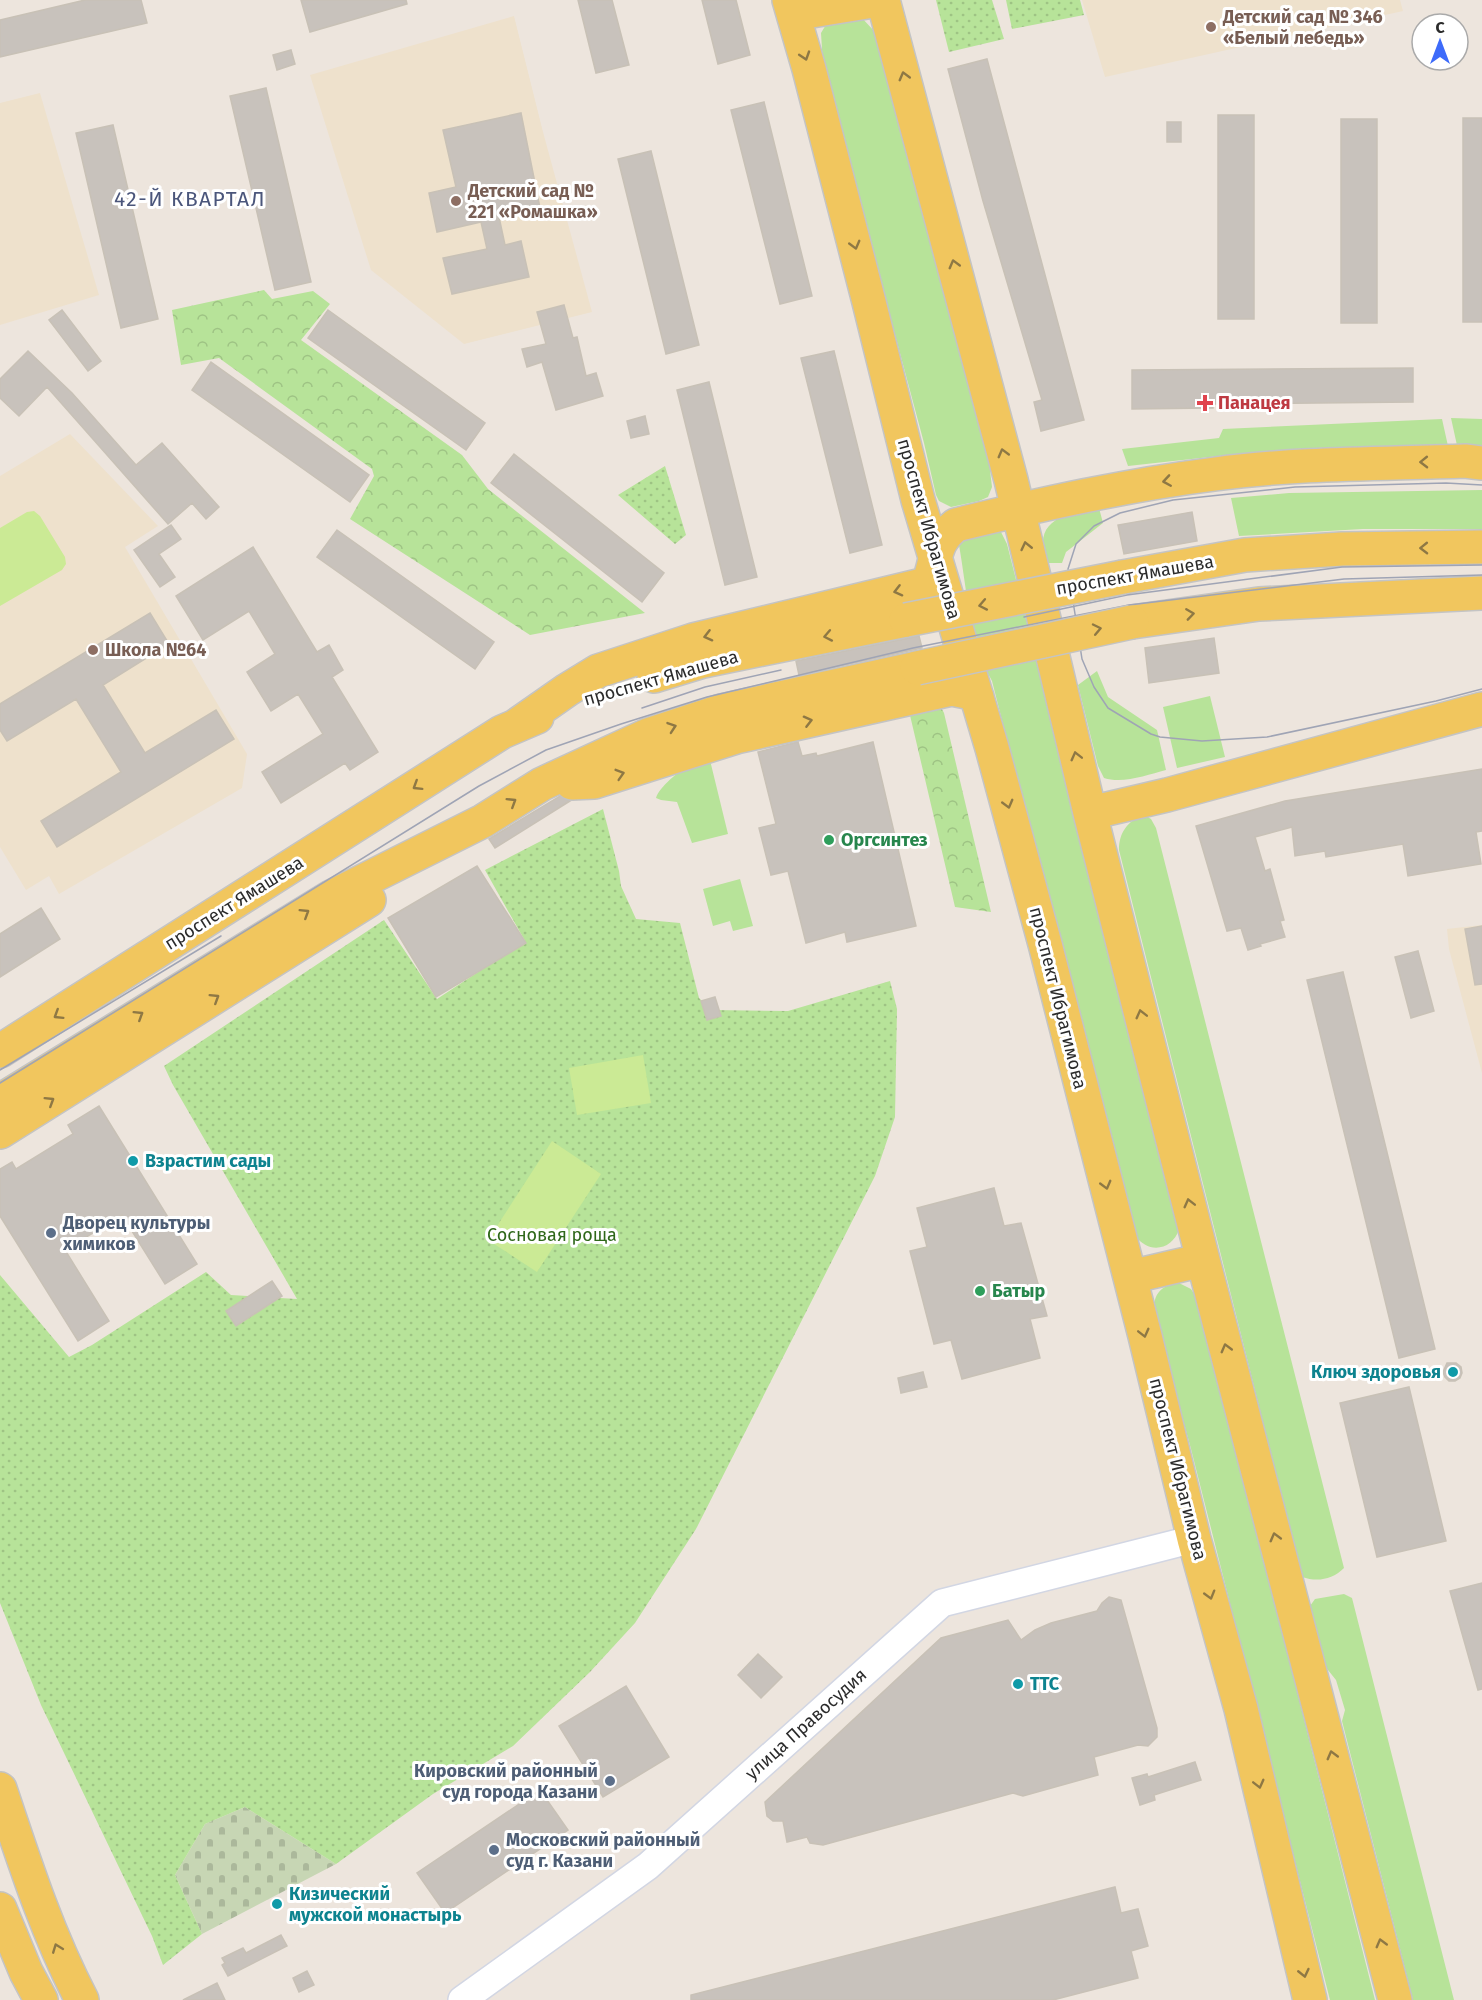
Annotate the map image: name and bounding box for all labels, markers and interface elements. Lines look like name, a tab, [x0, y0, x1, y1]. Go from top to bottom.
place label: Детский сад № 346 «Белый лебедь»	[1222, 6, 1383, 49]
north arrow	[1410, 12, 1470, 72]
text: С	[1435, 18, 1445, 37]
marker: Детский сад № 346 «Белый лебедь»	[1204, 20, 1218, 34]
one-way arrow	[798, 50, 810, 61]
one-way arrow	[898, 71, 911, 81]
place label: Детский сад № 221 «Ромашка»	[467, 180, 598, 223]
district label: 42-Й КВАРТАЛ	[114, 186, 266, 212]
marker: Детский сад № 221 «Ромашка»	[449, 194, 463, 208]
one-way arrow	[847, 240, 860, 250]
one-way arrow	[948, 260, 961, 270]
place label: Панацея	[1218, 392, 1291, 414]
marker: Панацея	[1196, 394, 1214, 412]
street label: проспект Ибрагимова	[893, 436, 965, 622]
one-way arrow	[998, 448, 1010, 459]
one-way arrow	[1419, 456, 1428, 468]
one-way arrow	[1162, 474, 1172, 486]
one-way arrow	[1020, 541, 1033, 551]
one-way arrow	[1419, 542, 1428, 554]
street label: проспект Ямашева	[1054, 550, 1216, 600]
one-way arrow	[893, 584, 903, 596]
one-way arrow	[978, 598, 988, 611]
one-way arrow	[1186, 608, 1195, 620]
one-way arrow	[1092, 623, 1102, 636]
one-way arrow	[703, 629, 713, 642]
one-way arrow	[824, 629, 834, 642]
place label: Школа №64	[105, 639, 206, 661]
marker: Школа №64	[86, 643, 100, 657]
street label: проспект Ямашева	[581, 645, 741, 711]
one-way arrow	[802, 715, 812, 728]
one-way arrow	[667, 722, 677, 735]
one-way arrow	[1070, 751, 1083, 761]
one-way arrow	[614, 769, 625, 781]
one-way arrow	[413, 779, 423, 791]
one-way arrow	[506, 798, 516, 810]
one-way arrow	[1000, 799, 1013, 809]
place label: Оргсинтез	[841, 829, 928, 851]
marker: Оргсинтез	[822, 833, 836, 847]
street label: проспект Ямашева	[160, 851, 308, 955]
street label: проспект Ибрагимова	[1025, 905, 1091, 1091]
one-way arrow	[299, 909, 309, 921]
one-way arrow	[209, 993, 219, 1005]
one-way arrow	[54, 1007, 64, 1019]
one-way arrow	[1135, 1009, 1148, 1019]
one-way arrow	[133, 1011, 143, 1023]
one-way arrow	[44, 1097, 54, 1109]
place label: Взрастим сады	[145, 1150, 271, 1172]
marker: Взрастим сады	[126, 1154, 140, 1168]
one-way arrow	[1098, 1180, 1111, 1190]
one-way arrow	[1183, 1198, 1196, 1208]
place label: Дворец культуры химиков	[62, 1212, 210, 1255]
park label: Сосновая роща	[487, 1224, 617, 1246]
marker: Дворец культуры химиков	[44, 1226, 58, 1240]
place label: Батыр	[992, 1280, 1045, 1302]
marker: Батыр	[973, 1284, 987, 1298]
one-way arrow	[1137, 1328, 1150, 1338]
one-way arrow	[1221, 1343, 1233, 1354]
place label: Ключ здоровья	[1311, 1361, 1441, 1383]
marker: Ключ здоровья	[1446, 1365, 1460, 1379]
street label: проспект Ибрагимова	[1145, 1376, 1211, 1562]
one-way arrow	[1270, 1532, 1283, 1542]
one-way arrow	[1203, 1589, 1215, 1600]
street label: улица Правосудия	[741, 1664, 871, 1784]
place label: ТТС	[1030, 1673, 1060, 1695]
marker: ТТС	[1011, 1677, 1025, 1691]
one-way arrow	[1326, 1750, 1339, 1760]
place label: Кировский районный суд города Казани	[414, 1760, 598, 1803]
marker: Кировский районный суд города Казани	[603, 1774, 617, 1788]
one-way arrow	[1251, 1779, 1264, 1789]
place label: Московский районный суд г. Казани	[506, 1829, 700, 1872]
marker: Московский районный суд г. Казани	[487, 1843, 501, 1857]
place label: Кизический мужской монастырь	[289, 1883, 462, 1926]
marker: Кизический мужской монастырь	[270, 1897, 284, 1911]
one-way arrow	[1375, 1939, 1388, 1949]
one-way arrow	[51, 1943, 64, 1953]
one-way arrow	[1297, 1968, 1310, 1978]

